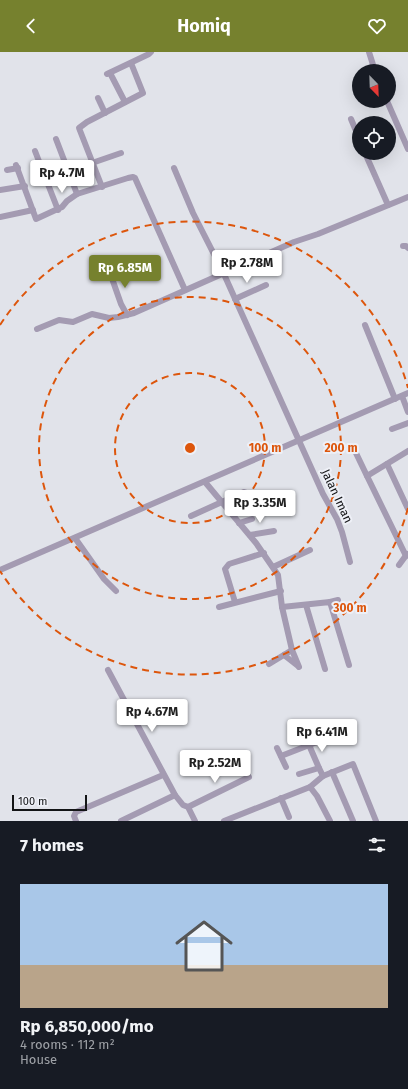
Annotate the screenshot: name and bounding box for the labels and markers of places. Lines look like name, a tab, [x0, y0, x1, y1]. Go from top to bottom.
pin: Rp 4.7M	[25, 160, 99, 194]
pin: Rp 2.78M	[206, 250, 288, 284]
pin: Rp 6.85M	[84, 255, 166, 289]
centre of rings	[183, 441, 197, 455]
pin: Rp 3.35M	[219, 490, 301, 524]
pin: Rp 4.67M	[111, 699, 193, 733]
pin: Rp 6.41M	[281, 719, 363, 753]
pin: Rp 2.52M	[174, 750, 256, 784]

